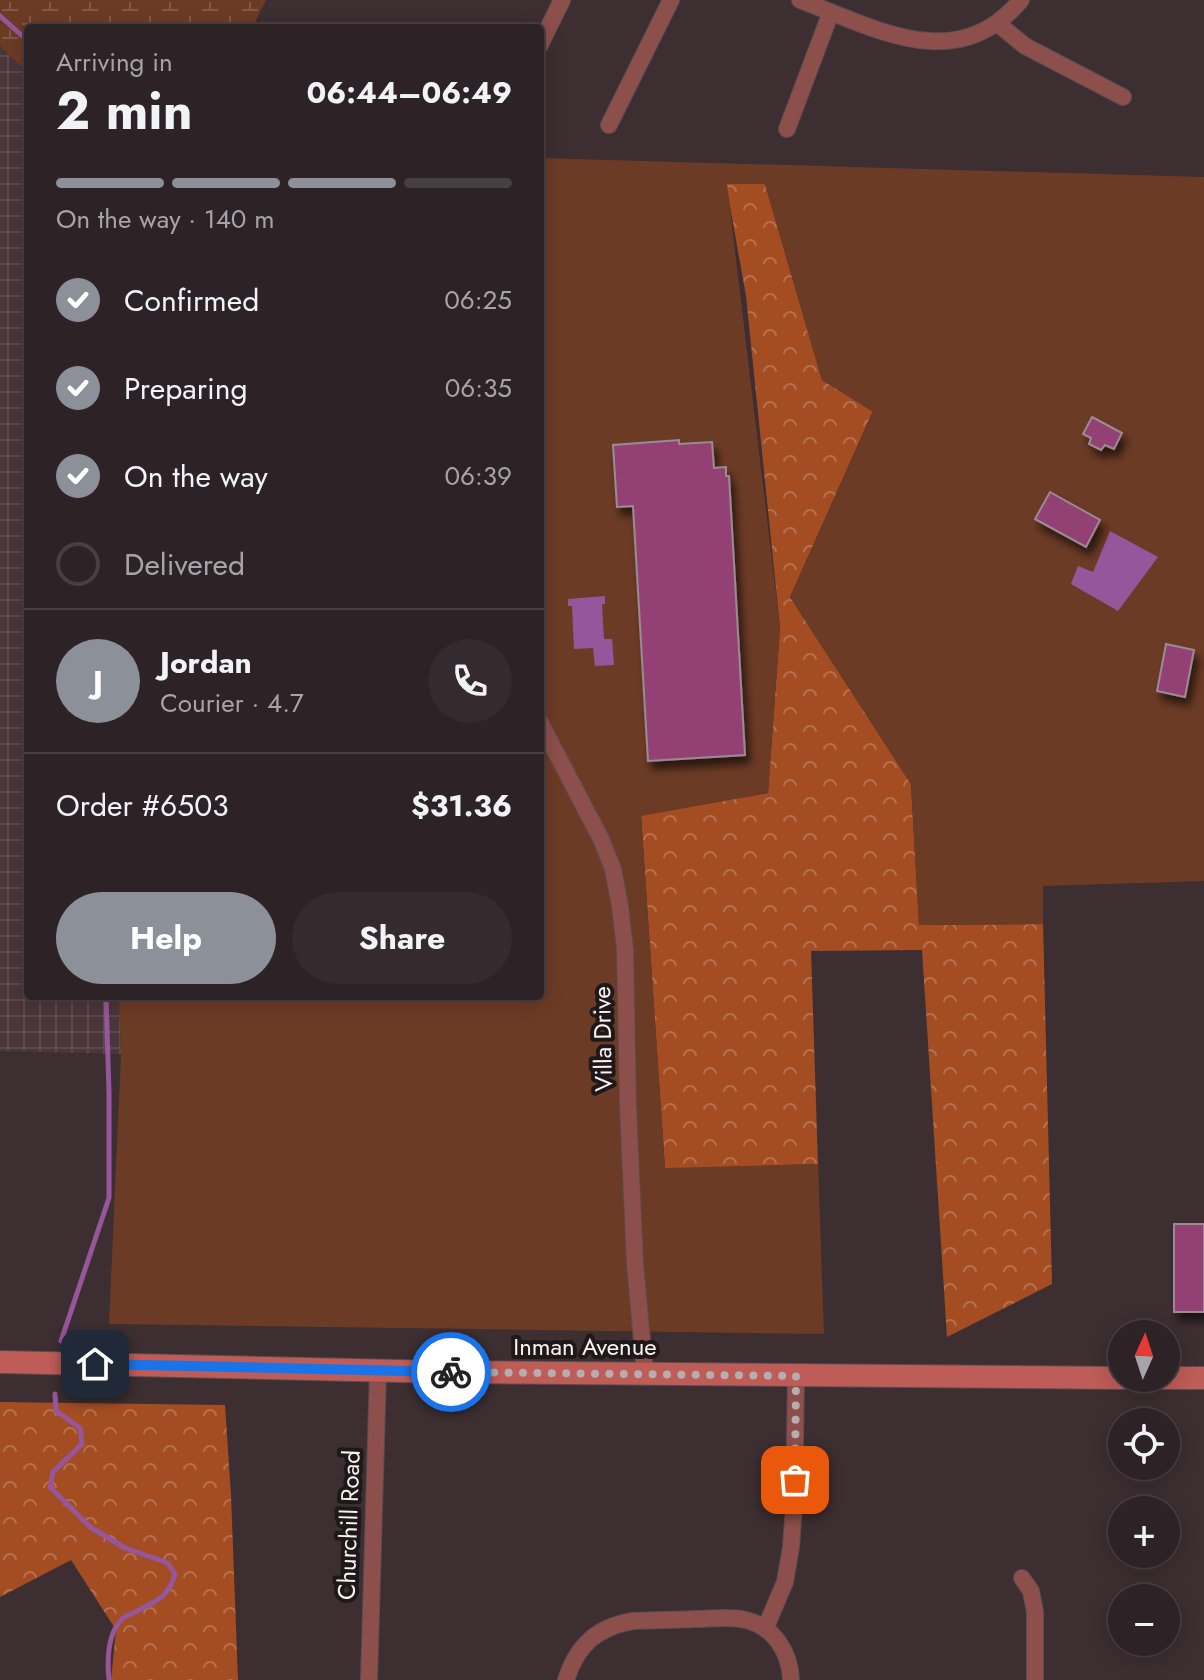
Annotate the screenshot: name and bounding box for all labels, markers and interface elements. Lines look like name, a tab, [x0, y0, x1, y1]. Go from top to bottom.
text: Arriving in	[56, 43, 173, 81]
text: 06:44–06:49	[306, 71, 512, 114]
text: 2 min	[56, 73, 193, 149]
text: On the way · 140 m	[56, 200, 275, 238]
icon: check	[56, 278, 100, 322]
text: Confirmed	[124, 279, 259, 322]
text: 06:25	[444, 281, 512, 319]
icon: check	[56, 366, 100, 410]
text: Preparing	[124, 367, 248, 410]
text: 06:35	[445, 369, 512, 407]
icon: check	[56, 454, 100, 498]
text: On the way	[124, 455, 268, 498]
text: 06:39	[444, 457, 512, 495]
text: Delivered	[124, 543, 245, 586]
button: phone	[428, 639, 512, 723]
text: Jordan	[160, 641, 252, 684]
text: J	[93, 660, 103, 703]
text: Courier · 4.7	[160, 684, 304, 722]
text: Order #6503	[56, 784, 229, 827]
text: $31.36	[411, 784, 512, 827]
button: Help	[56, 892, 276, 984]
button: Share	[292, 892, 512, 984]
street label: Villa Drive	[584, 986, 621, 1092]
north arrow	[1108, 1320, 1180, 1392]
map controls	[1108, 1320, 1180, 1656]
street label: Inman Avenue	[513, 1329, 657, 1364]
pin	[61, 1330, 129, 1398]
courier	[411, 1332, 491, 1412]
icon: home	[73, 1342, 117, 1386]
icon: bike	[429, 1350, 473, 1394]
button: locate	[1108, 1408, 1180, 1480]
pin	[761, 1446, 829, 1514]
street label: Churchill Road	[328, 1449, 369, 1600]
icon: bag	[773, 1458, 817, 1502]
button: +	[1108, 1496, 1180, 1568]
button: −	[1108, 1584, 1180, 1656]

